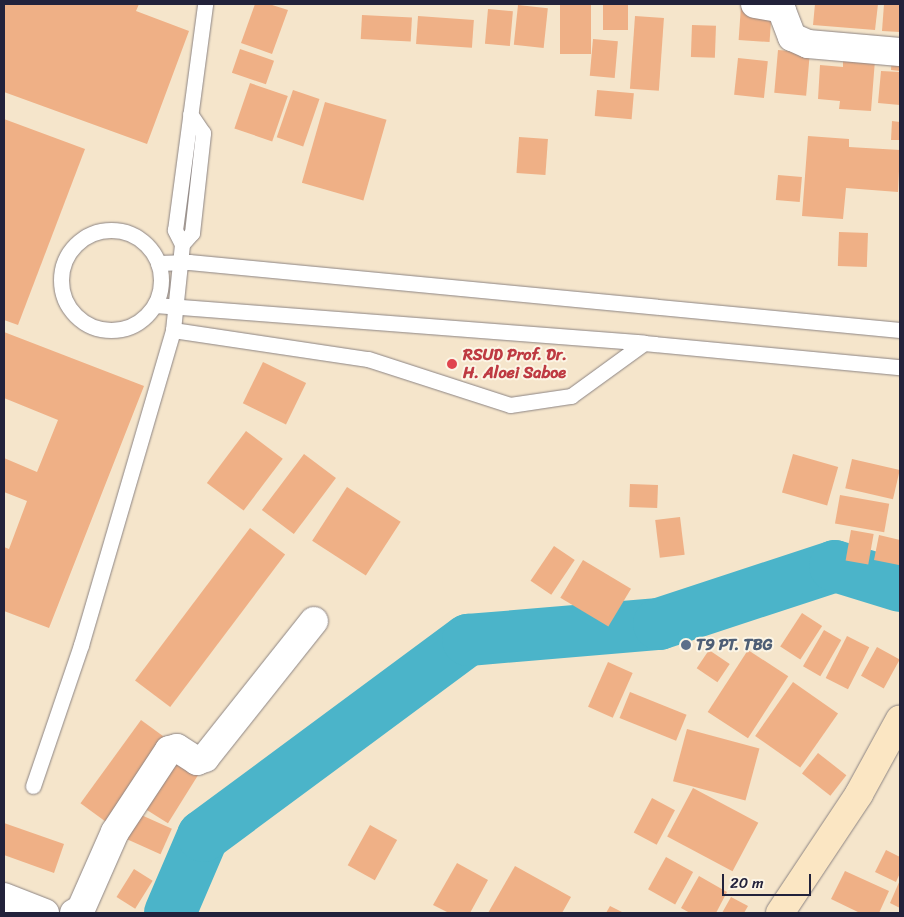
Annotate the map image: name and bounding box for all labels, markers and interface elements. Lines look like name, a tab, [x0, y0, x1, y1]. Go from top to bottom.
place label: RSUD Prof. Dr. H. Aloei Saboe	[463, 345, 566, 383]
marker: RSUD Prof. Dr. H. Aloei Saboe	[445, 357, 459, 371]
place label: T9 PT. TBG	[696, 635, 774, 655]
marker: T9 PT. TBG	[680, 639, 692, 651]
scale bar	[724, 864, 813, 896]
text: 20 m	[730, 870, 764, 896]

